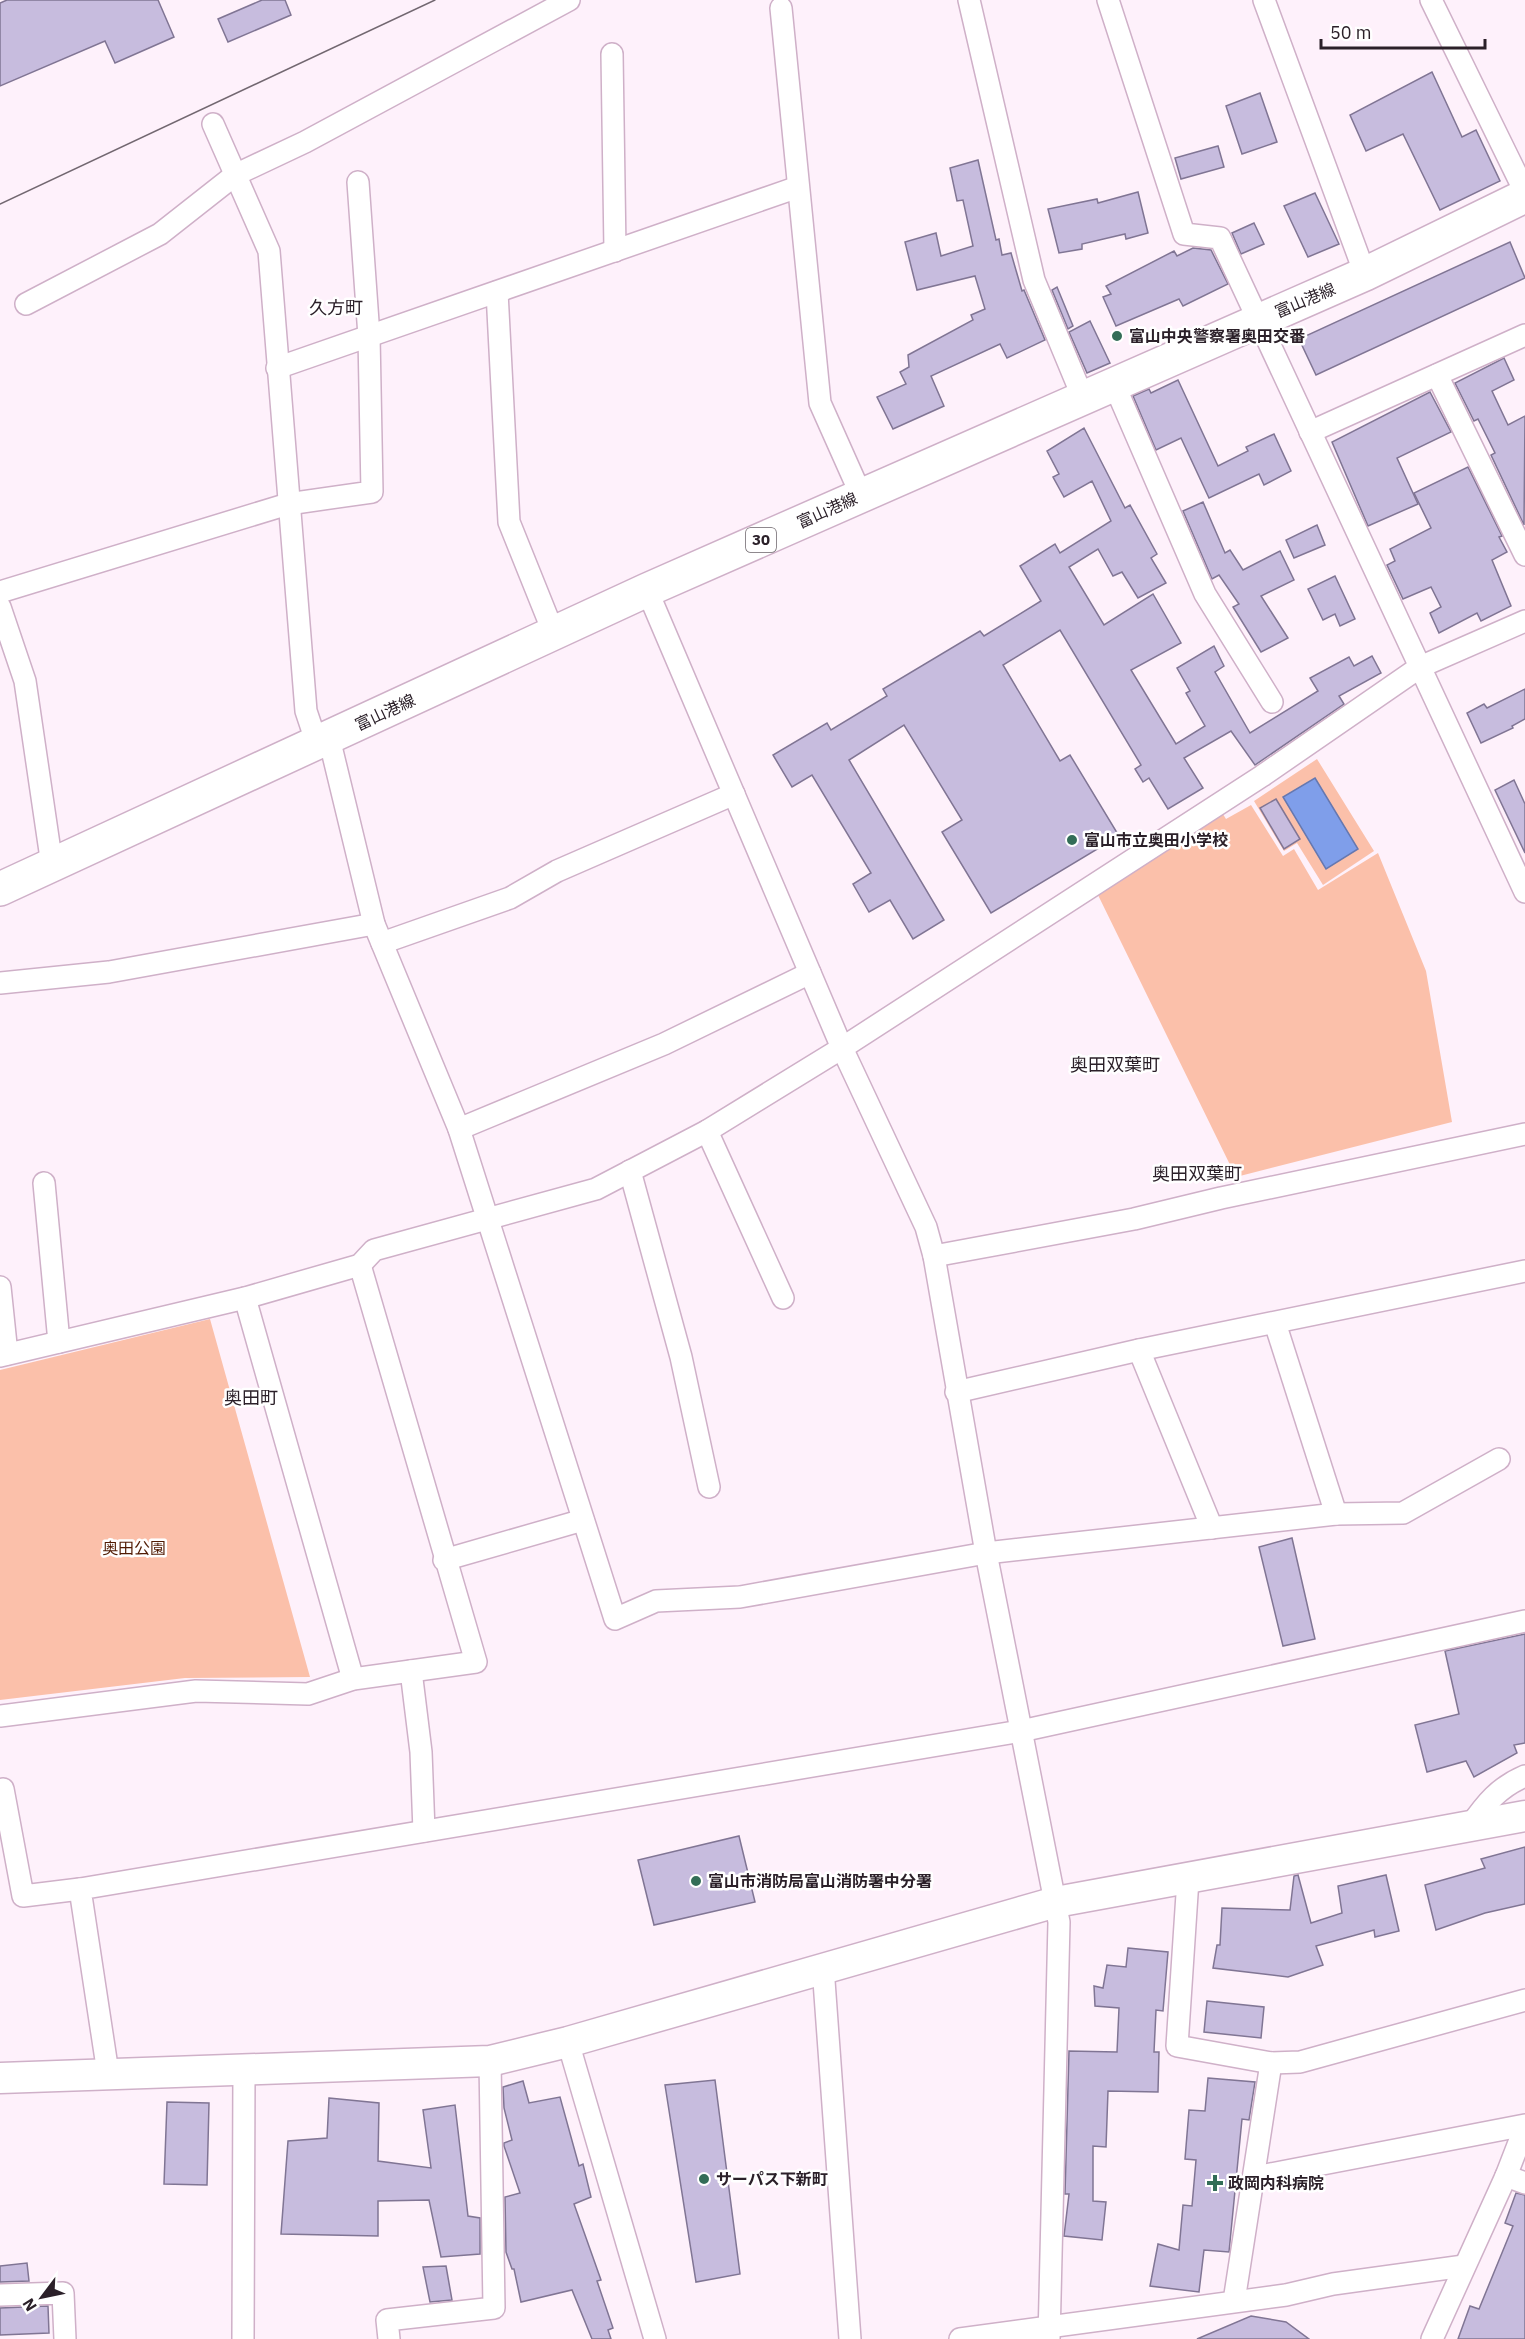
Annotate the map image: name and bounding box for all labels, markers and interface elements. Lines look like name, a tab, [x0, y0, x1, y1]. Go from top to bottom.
scale bar	[1321, 12, 1484, 50]
text: 50 m	[1330, 21, 1372, 44]
street label: 富山港線	[1272, 278, 1338, 322]
district label: 久方町	[309, 296, 363, 319]
place label: 富山中央警察署奥田交番	[1129, 326, 1305, 346]
marker: 富山中央警察署奥田交番	[1110, 329, 1124, 343]
street label: 富山港線	[794, 488, 860, 532]
road number: 30	[746, 528, 776, 552]
street label: 富山港線	[352, 689, 418, 735]
place label: 富山市立奥田小学校	[1084, 830, 1228, 850]
marker: 富山市立奥田小学校	[1065, 833, 1079, 847]
district label: 奥田双葉町	[1070, 1053, 1160, 1076]
district label: 奥田双葉町	[1152, 1162, 1242, 1185]
district label: 奥田町	[224, 1386, 278, 1409]
park label: 奥田公園	[102, 1538, 166, 1558]
place label: 富山市消防局富山消防署中分署	[708, 1871, 932, 1891]
marker: 富山市消防局富山消防署中分署	[689, 1874, 703, 1888]
place label: サーパス下新町	[716, 2169, 828, 2189]
marker: サーパス下新町	[697, 2172, 711, 2186]
place label: 政岡内科病院	[1228, 2173, 1324, 2193]
marker: 政岡内科病院	[1206, 2174, 1224, 2192]
north arrow	[12, 2267, 72, 2327]
text: N	[18, 2295, 41, 2315]

